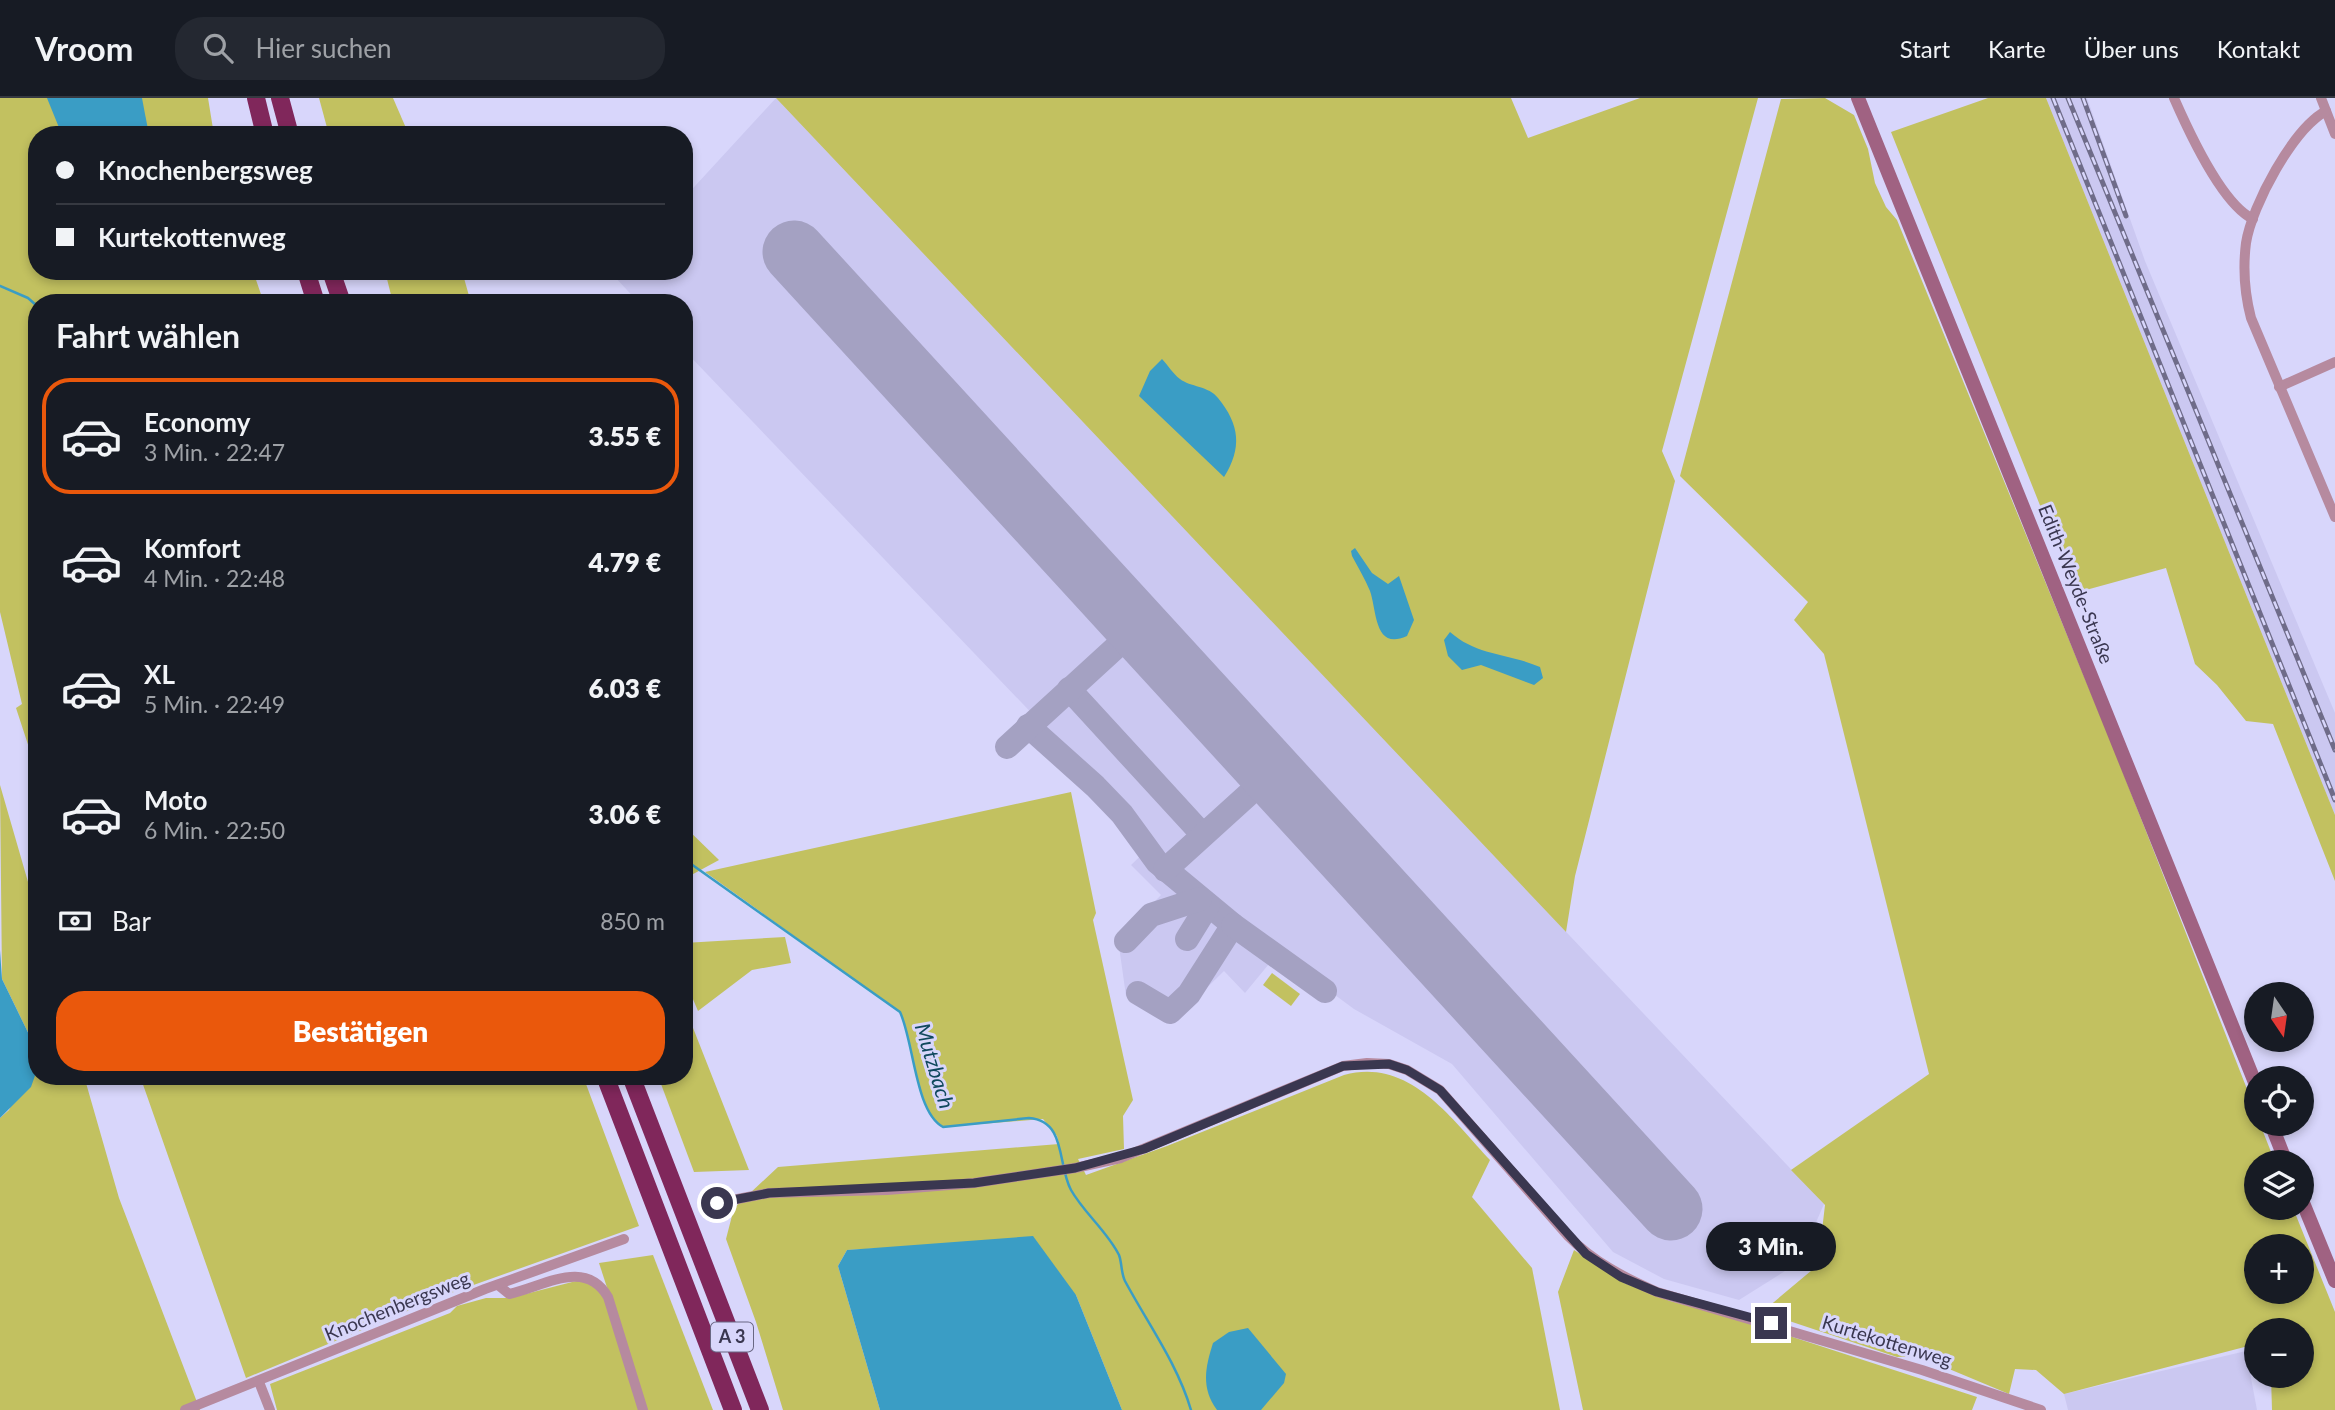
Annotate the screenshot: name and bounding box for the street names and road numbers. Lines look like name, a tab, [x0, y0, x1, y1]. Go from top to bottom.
street label: Edith-Weyde-Straße	[2034, 501, 2119, 667]
street label: Knochenbergsweg	[321, 1266, 473, 1345]
street label: Kurtekottenweg	[1820, 1310, 1955, 1371]
road number: A 3	[711, 1322, 753, 1352]

